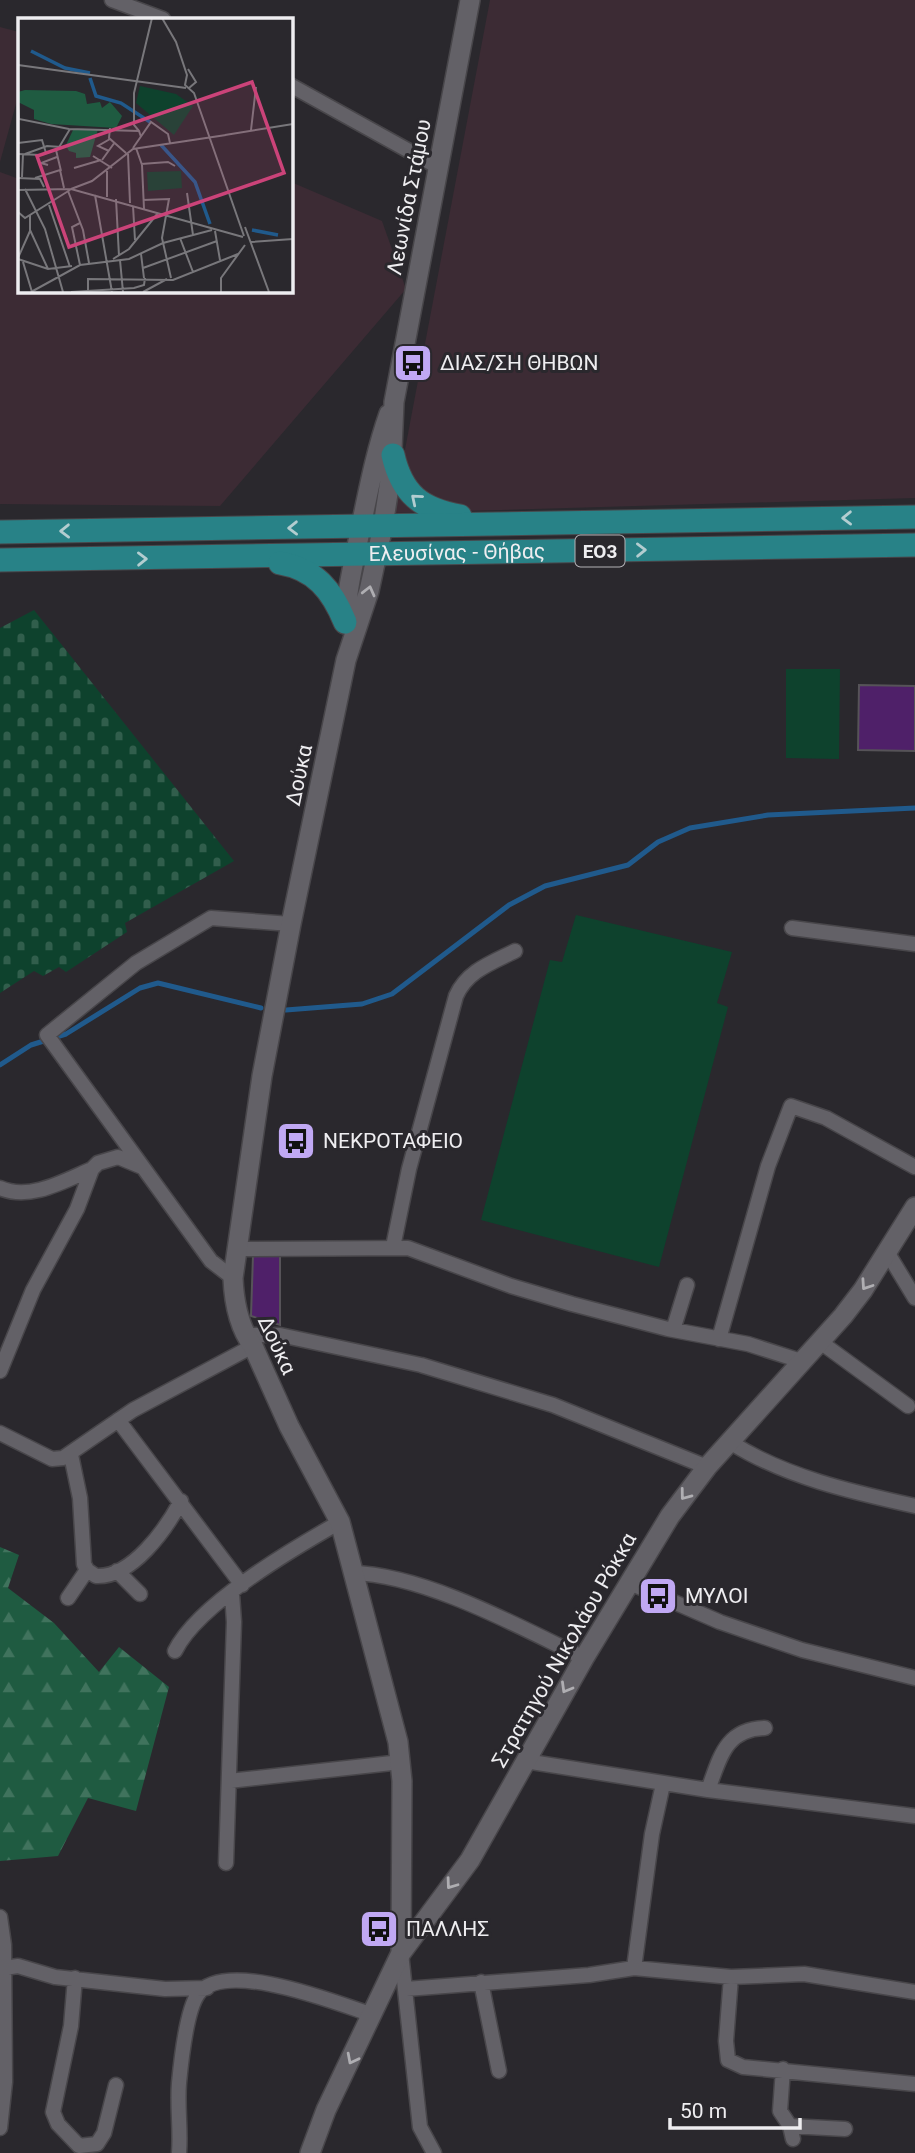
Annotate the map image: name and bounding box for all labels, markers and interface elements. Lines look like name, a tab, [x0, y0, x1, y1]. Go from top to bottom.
inset map	[18, 18, 292, 292]
street label: Λεωνίδα Στάμου	[382, 117, 436, 277]
bus stop icon: ΔΙΑΣ/ΣΗ ΘΗΒΩΝ	[392, 342, 434, 384]
place label: ΔΙΑΣ/ΣΗ ΘΗΒΩΝ	[440, 351, 599, 375]
one-way arrow	[412, 495, 425, 507]
one-way arrow	[841, 511, 852, 526]
one-way arrow	[287, 520, 297, 536]
one-way arrow	[59, 523, 70, 539]
road number: ΕΟ3	[576, 536, 624, 566]
street label: Ελευσίνας - Θήβας	[369, 539, 545, 566]
one-way arrow	[636, 542, 647, 558]
one-way arrow	[137, 551, 147, 567]
one-way arrow	[361, 585, 375, 597]
street label: Δούκα	[281, 742, 317, 808]
bus stop icon: ΝΕΚΡΟΤΑΦΕΙΟ	[275, 1120, 317, 1162]
place label: ΝΕΚΡΟΤΑΦΕΙΟ	[323, 1129, 463, 1153]
one-way arrow	[861, 1277, 874, 1290]
street label: Δούκα	[253, 1312, 301, 1378]
one-way arrow	[681, 1487, 694, 1499]
street label: Στρατηγού Νικολάου Ρόκκα	[487, 1528, 641, 1771]
bus stop icon: ΜΥΛΟΙ	[637, 1575, 679, 1617]
place label: ΜΥΛΟΙ	[685, 1584, 749, 1608]
one-way arrow	[562, 1681, 575, 1694]
one-way arrow	[447, 1877, 460, 1889]
bus stop icon: ΠΑΛΛΗΣ	[358, 1908, 400, 1950]
place label: ΠΑΛΛΗΣ	[406, 1917, 489, 1941]
one-way arrow	[347, 2052, 361, 2064]
scale bar	[670, 2086, 800, 2130]
text: 50 m	[680, 2099, 727, 2123]

